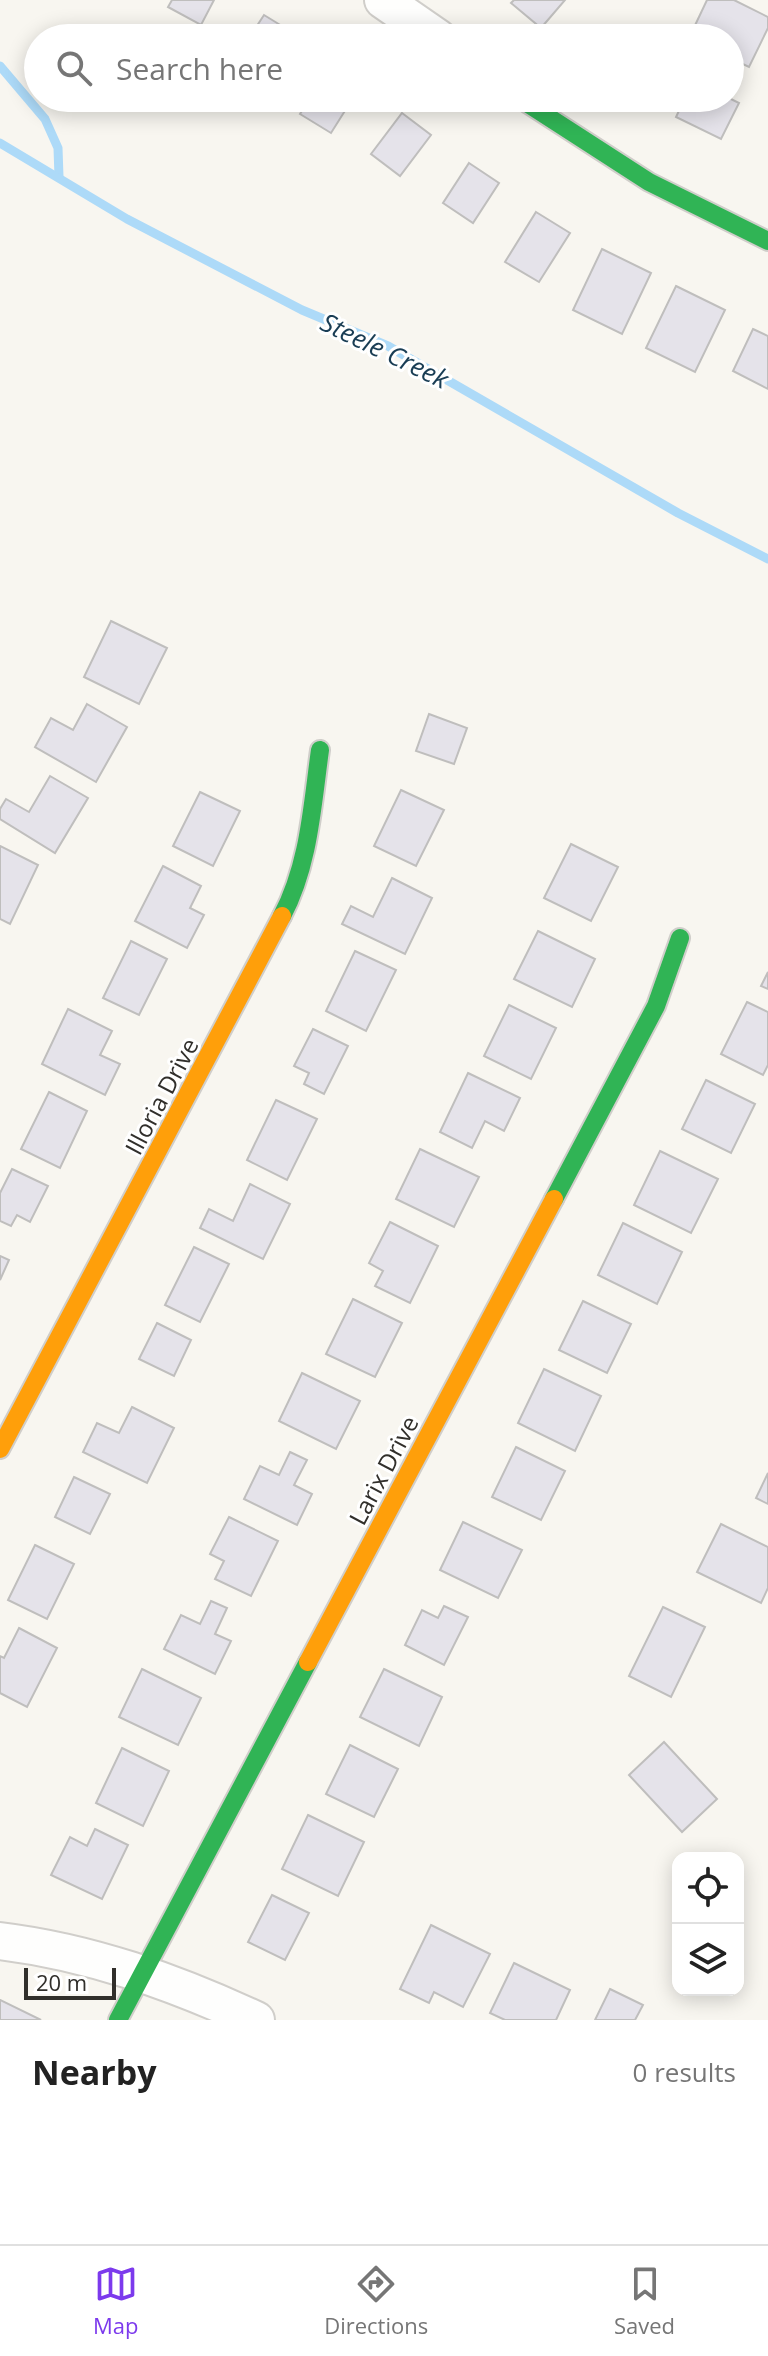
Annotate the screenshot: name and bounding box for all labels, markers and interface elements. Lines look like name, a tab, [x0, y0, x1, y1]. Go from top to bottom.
search box	[24, 24, 744, 112]
icon: search	[52, 46, 96, 90]
text: Search here	[116, 48, 283, 89]
water label: Steele Creek	[315, 304, 456, 397]
street label: Illoria Drive	[117, 1032, 205, 1160]
street label: Larix Drive	[340, 1410, 426, 1530]
map controls	[672, 1852, 744, 1996]
button: locate	[672, 1852, 744, 1924]
button: layers	[672, 1924, 744, 1996]
scale bar	[24, 1964, 116, 2000]
text: 20 m	[36, 1967, 87, 1997]
text: Nearby	[32, 2049, 157, 2095]
text: 0 results	[633, 2054, 736, 2090]
tab: Map	[93, 2262, 138, 2340]
tab: Directions	[324, 2262, 428, 2340]
tab: Saved	[614, 2262, 675, 2340]

